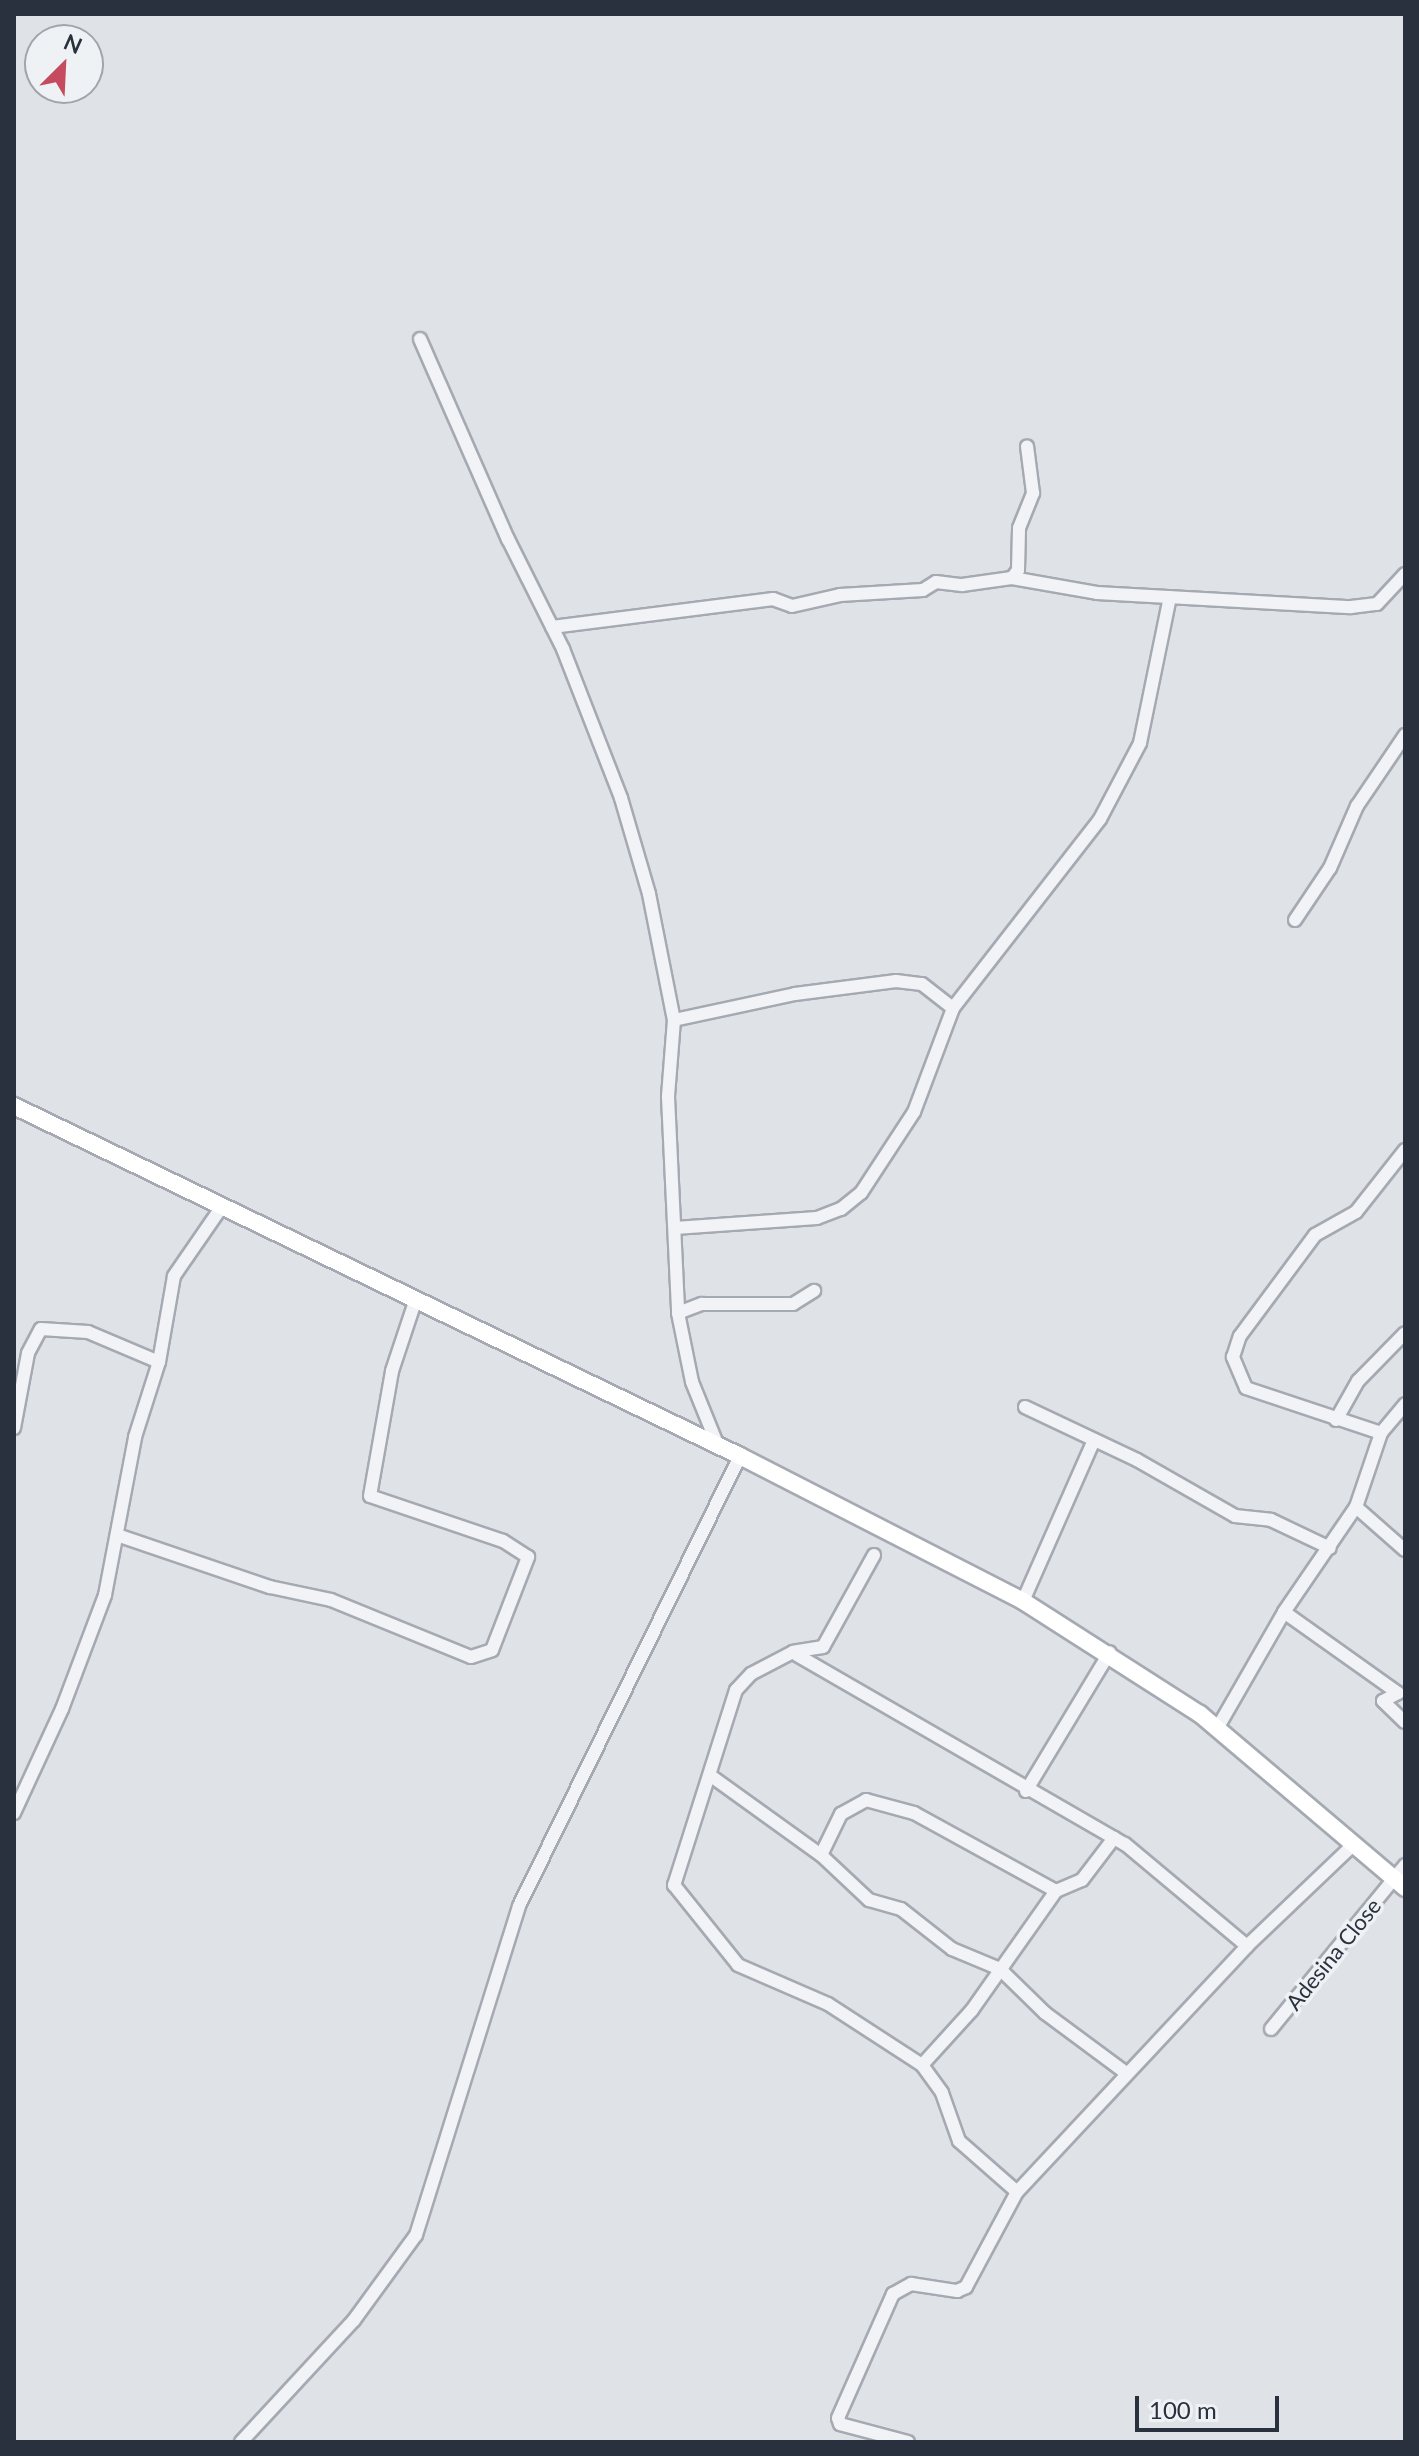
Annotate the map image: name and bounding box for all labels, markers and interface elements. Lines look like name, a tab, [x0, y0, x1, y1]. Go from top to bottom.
north arrow	[24, 24, 104, 104]
text: N	[60, 28, 86, 59]
street label: Adesina Close	[1280, 1893, 1386, 2015]
scale bar	[1139, 2380, 1283, 2430]
text: 100 m	[1149, 2395, 1217, 2424]

